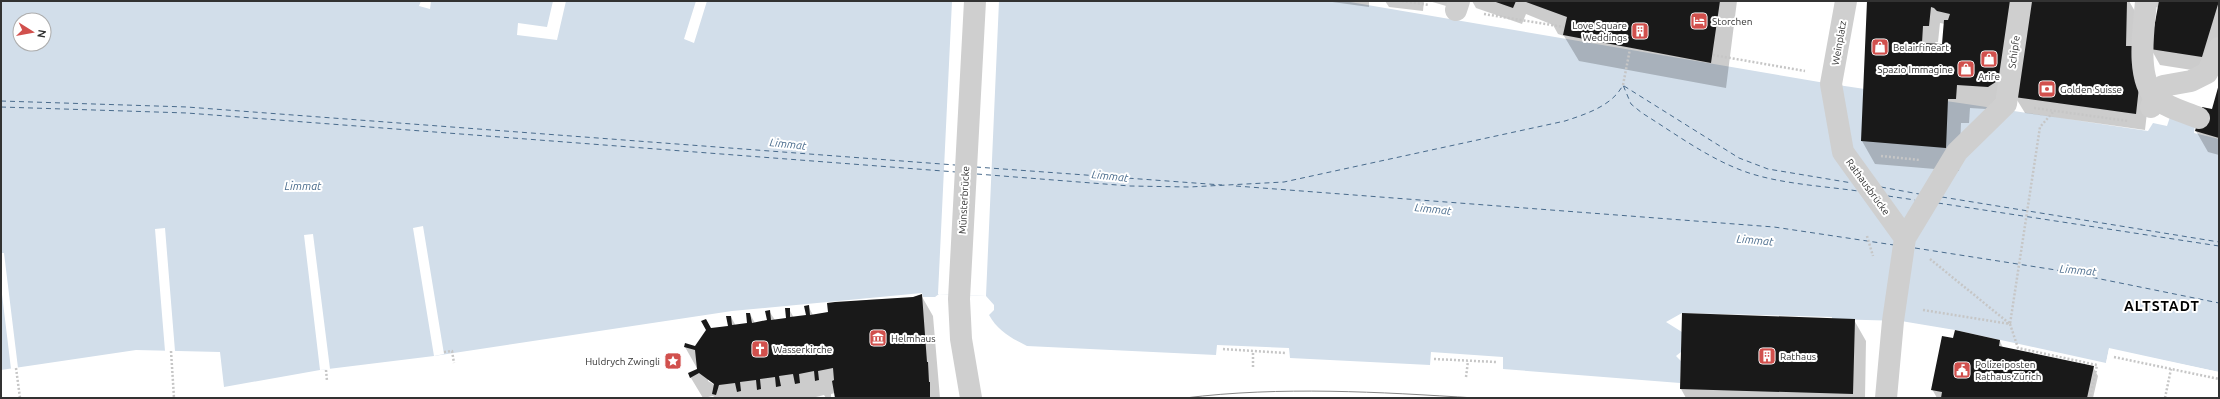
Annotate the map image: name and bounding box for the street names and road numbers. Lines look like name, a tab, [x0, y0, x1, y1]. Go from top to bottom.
street label: Weinplatz	[1830, 20, 1848, 66]
street label: Schipfe	[2006, 35, 2022, 69]
street label: Rathausbrücke	[1844, 157, 1892, 217]
street label: Münsterbrücke	[957, 166, 971, 234]

